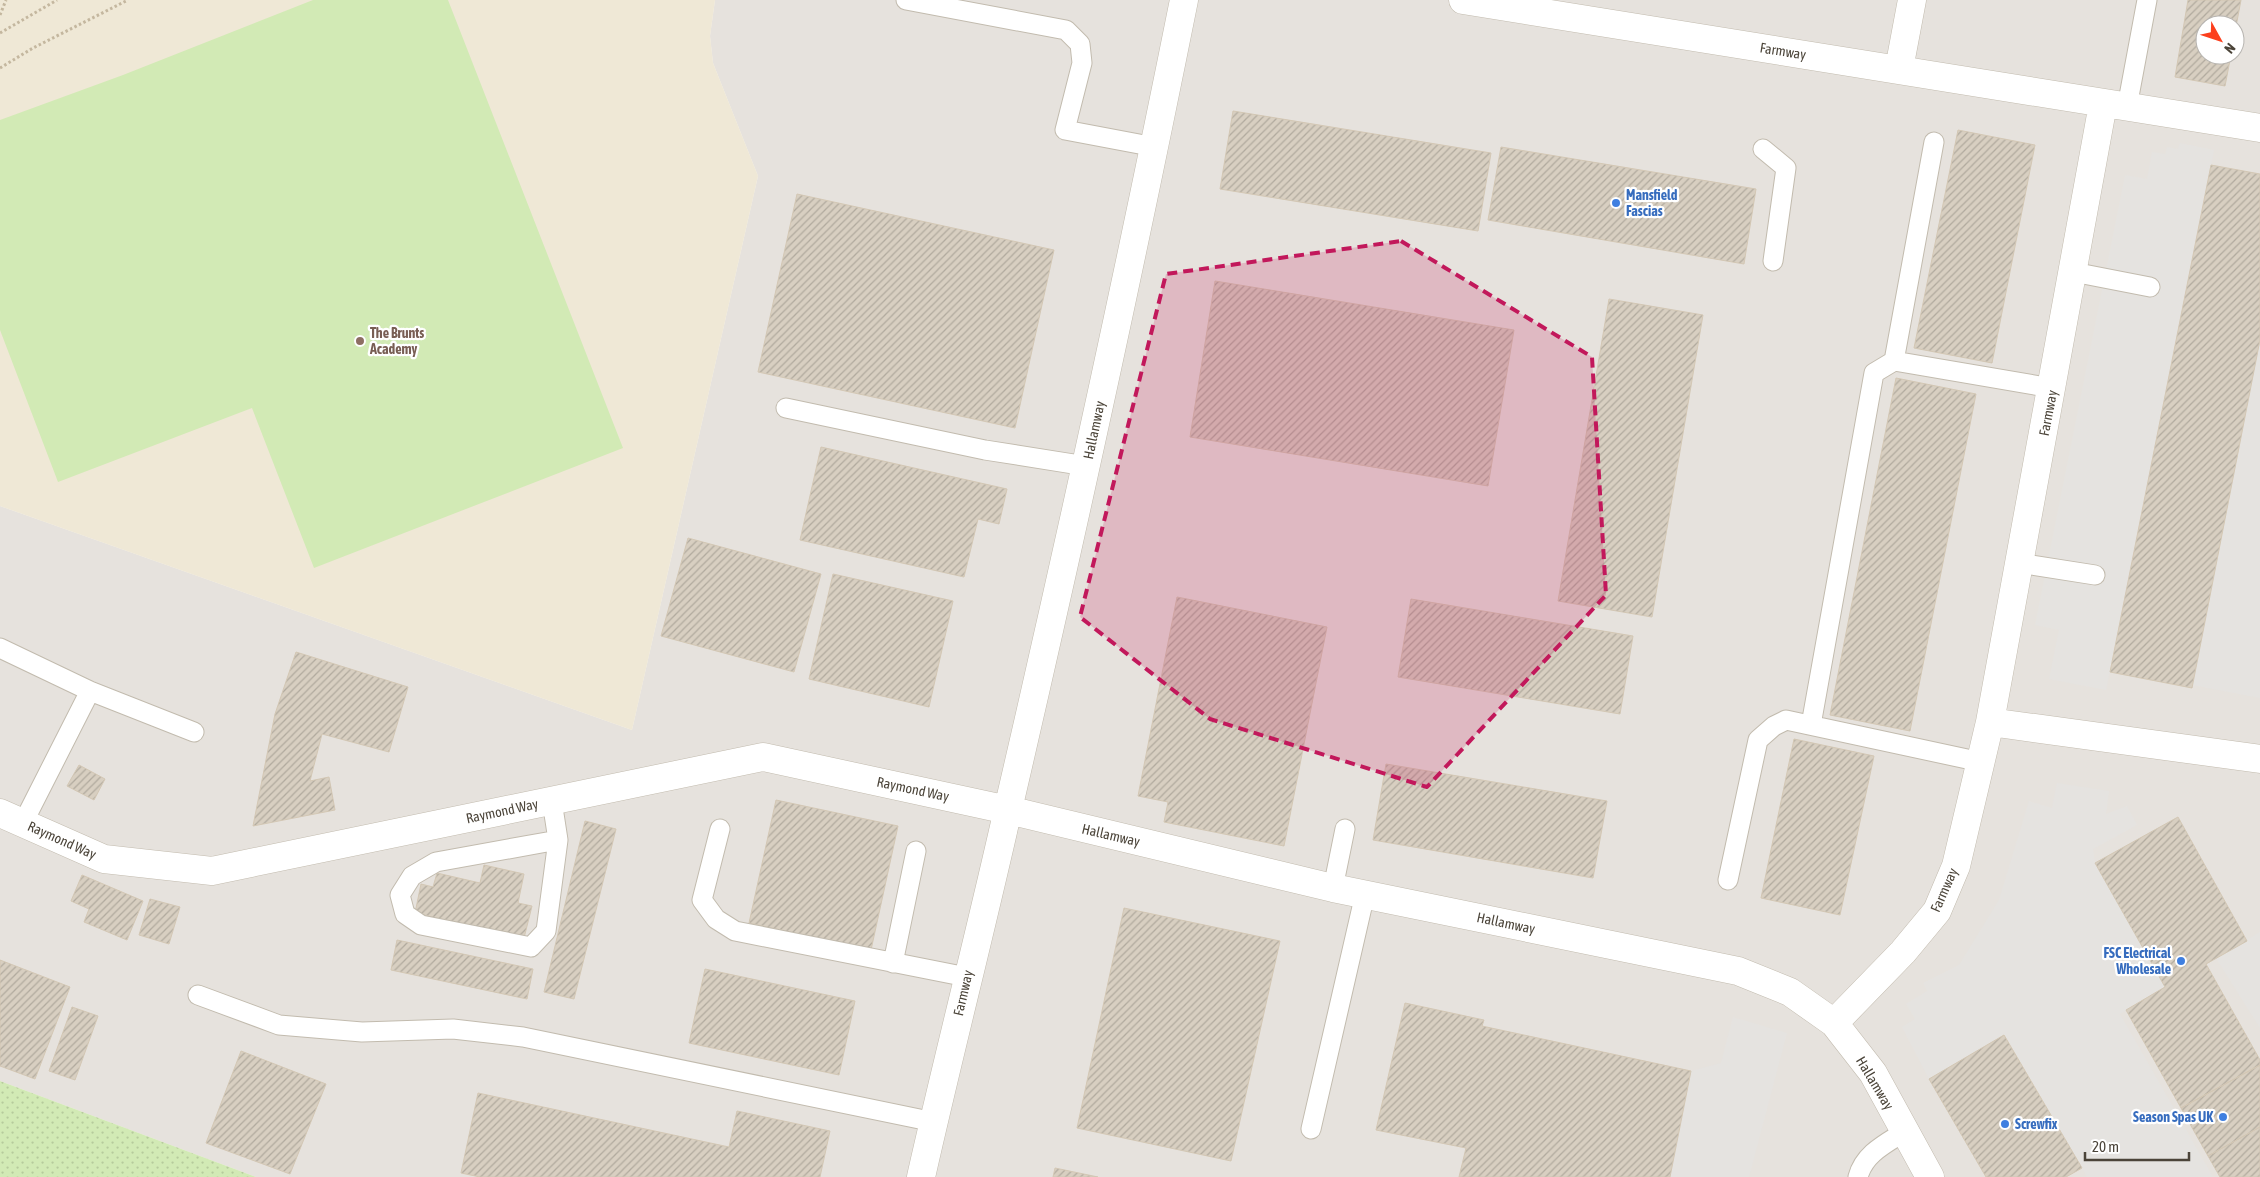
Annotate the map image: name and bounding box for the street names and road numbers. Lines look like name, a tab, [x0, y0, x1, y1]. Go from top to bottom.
street label: Farmway	[1759, 39, 1807, 63]
street label: Farmway	[2036, 388, 2060, 437]
street label: Hallamway	[1080, 399, 1108, 461]
street label: Raymond Way	[875, 774, 951, 804]
street label: Raymond Way	[464, 796, 540, 826]
street label: Raymond Way	[25, 818, 99, 862]
street label: Hallamway	[1080, 821, 1142, 849]
street label: Farmway	[1927, 865, 1961, 915]
street label: Hallamway	[1475, 909, 1537, 937]
street label: Farmway	[950, 968, 976, 1017]
street label: Hallamway	[1853, 1054, 1897, 1113]

